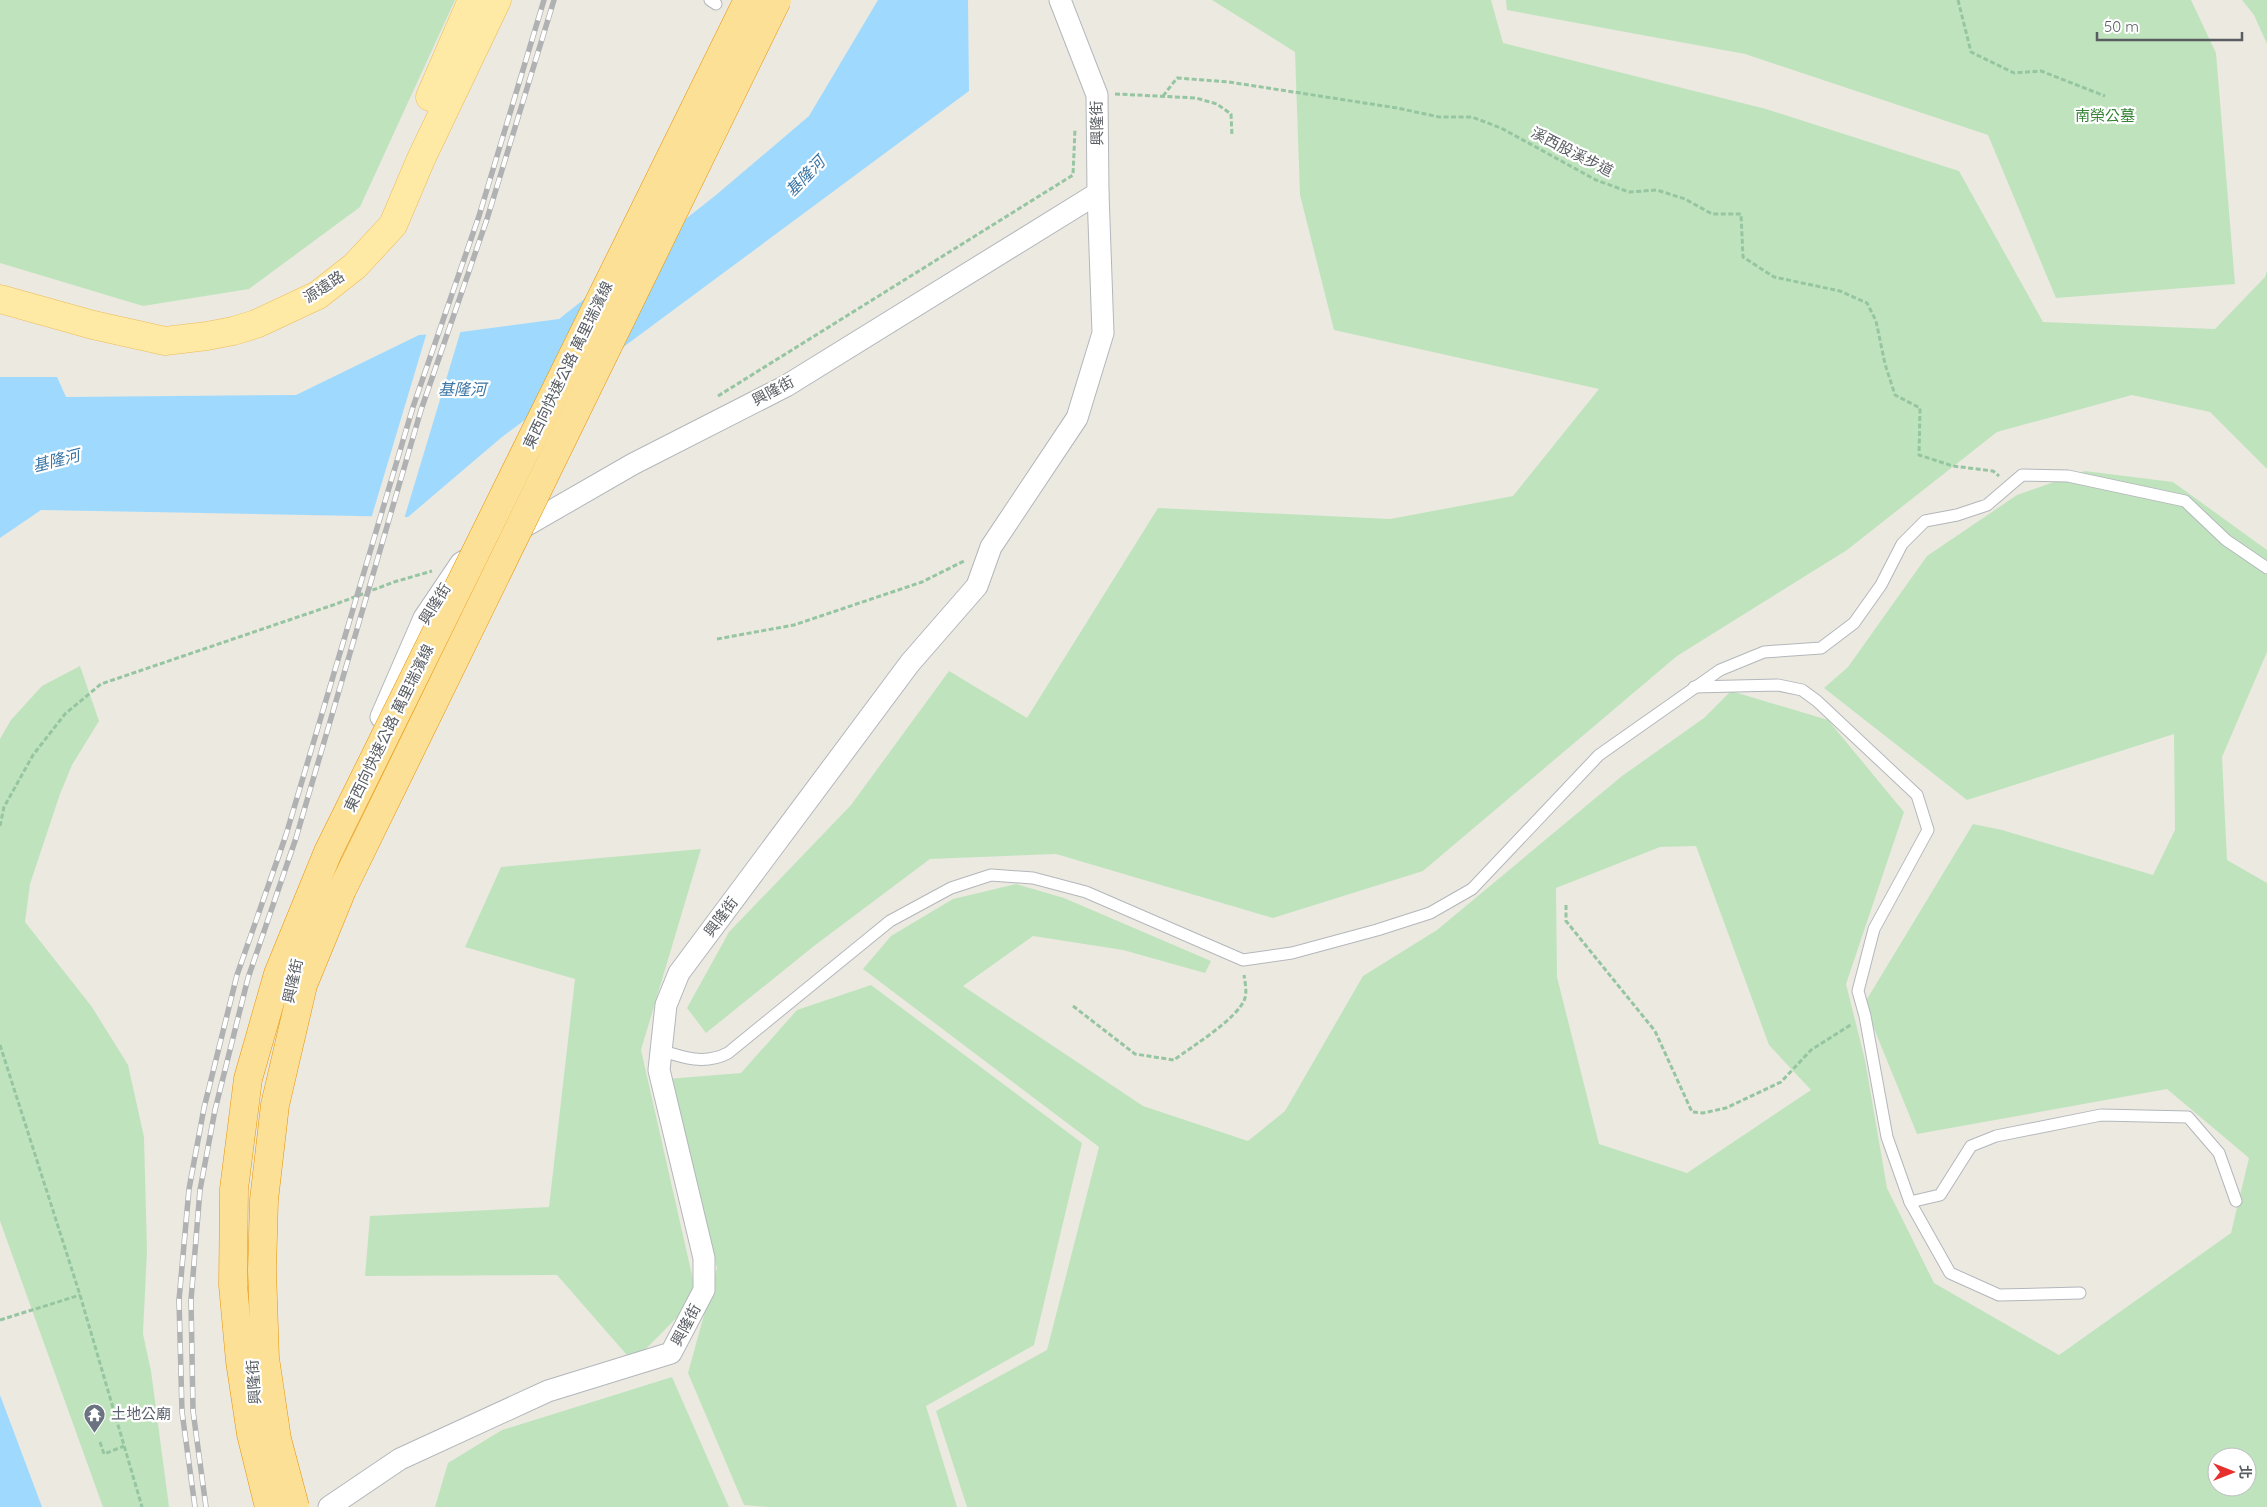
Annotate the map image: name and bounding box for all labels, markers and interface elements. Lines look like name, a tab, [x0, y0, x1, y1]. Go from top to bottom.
scale bar	[2097, 10, 2242, 42]
text: 50 m	[2104, 17, 2139, 36]
street label: 興隆街	[1087, 100, 1106, 146]
park label: 南榮公墓	[2075, 106, 2135, 125]
street label: 溪西股溪步道	[1528, 123, 1617, 180]
water label: 基隆河	[781, 150, 831, 200]
street label: 源遠路	[300, 266, 348, 307]
street label: 東西向快速公路 萬里瑞濱線	[519, 278, 616, 452]
street label: 興隆街	[748, 372, 797, 410]
water label: 基隆河	[438, 379, 489, 399]
water label: 基隆河	[30, 444, 85, 476]
street label: 興隆街	[415, 580, 455, 628]
street label: 東西向快速公路 萬里瑞濱線	[340, 641, 437, 815]
street label: 興隆街	[699, 893, 742, 940]
street label: 興隆街	[279, 957, 306, 1005]
street label: 興隆街	[667, 1300, 705, 1349]
street label: 興隆街	[242, 1359, 265, 1405]
temple icon: 土地公廟	[83, 1402, 107, 1433]
place label: 土地公廟	[111, 1404, 171, 1423]
north arrow	[2207, 1447, 2257, 1497]
text: 北	[2236, 1465, 2254, 1479]

